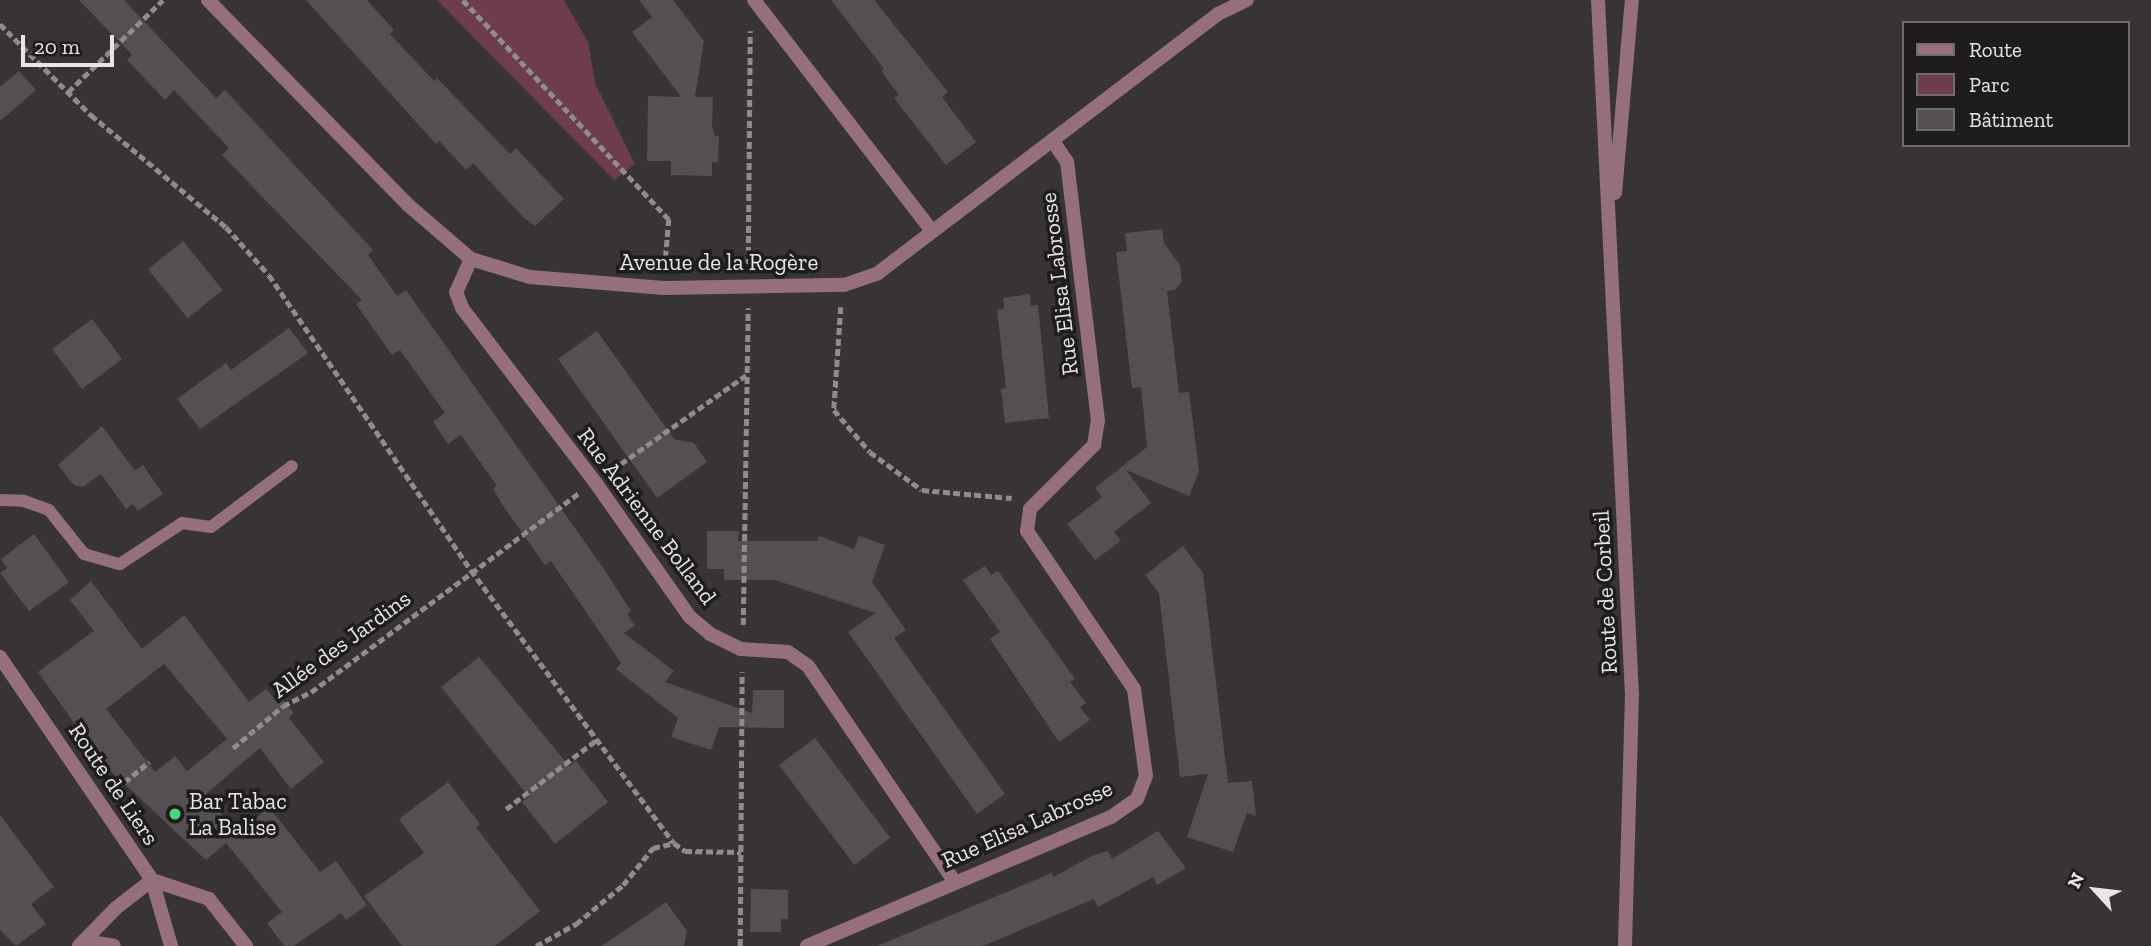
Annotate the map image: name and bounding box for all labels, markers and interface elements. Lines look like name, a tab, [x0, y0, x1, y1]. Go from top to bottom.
scale bar	[24, 21, 117, 65]
legend	[1902, 21, 2130, 147]
text: 20 m	[34, 34, 80, 59]
text: Route	[1969, 37, 2022, 62]
text: Parc	[1969, 72, 2010, 97]
text: Bâtiment	[1969, 107, 2053, 132]
street label: Rue Elisa Labrosse	[1034, 191, 1084, 377]
street label: Avenue de la Rogère	[620, 248, 818, 276]
street label: Rue Adrienne Bolland	[571, 422, 723, 610]
street label: Route de Corbeil	[1587, 509, 1623, 675]
street label: Allée des Jardins	[266, 584, 416, 704]
street label: Route de Liers	[63, 718, 165, 850]
street label: Rue Elisa Labrosse	[937, 774, 1117, 874]
place label: Bar Tabac La Balise	[189, 787, 288, 841]
marker: Bar Tabac La Balise	[167, 806, 183, 822]
north arrow	[2060, 855, 2130, 925]
text: N	[2062, 869, 2089, 892]

